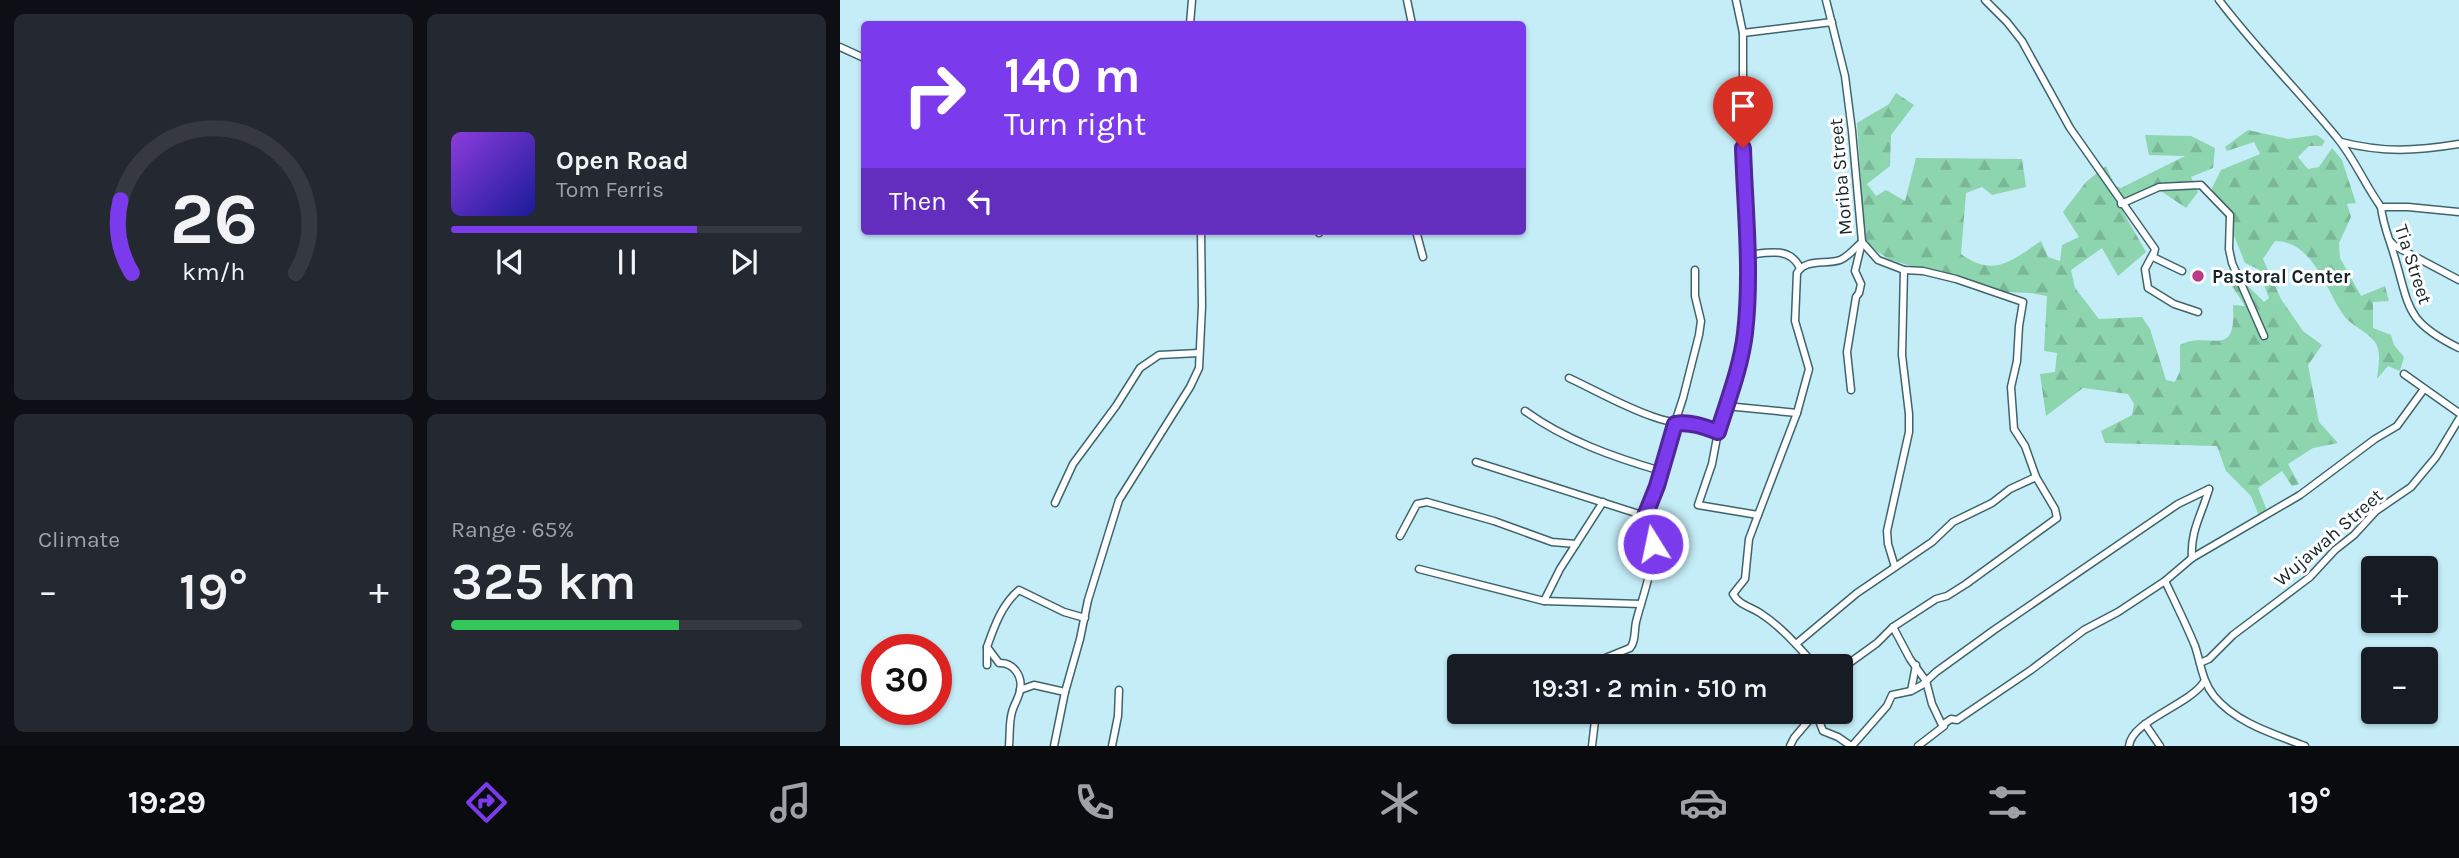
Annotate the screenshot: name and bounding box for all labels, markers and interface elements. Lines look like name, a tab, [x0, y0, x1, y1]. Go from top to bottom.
text: 140 m	[1004, 47, 1141, 104]
icon: right	[889, 49, 980, 140]
pin	[1713, 76, 1773, 148]
icon: arrive	[1724, 87, 1762, 125]
text: Turn right	[1004, 106, 1146, 143]
street label: Moriba Street	[1825, 117, 1857, 236]
text: Open Road	[556, 145, 689, 176]
text: 26	[169, 176, 258, 261]
text: Tom Ferris	[556, 176, 664, 203]
icon: left	[961, 182, 999, 220]
text: Then	[889, 186, 947, 217]
street label: Tia Street	[2390, 222, 2436, 307]
icon: previous	[491, 243, 529, 281]
icon: pause	[608, 243, 646, 281]
icon: next	[725, 243, 763, 281]
text: km/h	[182, 257, 245, 286]
place label: Pastoral Center	[2212, 266, 2351, 288]
marker: Pastoral Center	[2190, 268, 2206, 284]
street label: Wujawah Street	[2270, 485, 2387, 591]
position arrow	[1616, 507, 1690, 581]
text: Range · 65%	[451, 516, 574, 543]
text: Climate	[38, 526, 120, 553]
text: 325 km	[451, 551, 636, 612]
map controls	[2361, 556, 2438, 724]
button: +	[2361, 556, 2438, 633]
text: 19°	[179, 561, 248, 622]
text: −	[38, 569, 58, 614]
text: +	[369, 569, 389, 614]
speed limit sign: 30	[861, 634, 952, 725]
button: −	[2361, 647, 2438, 724]
text: 19:31 · 2 min · 510 m	[1532, 673, 1768, 704]
icon: directions	[462, 778, 511, 827]
icon: music	[766, 778, 815, 827]
icon: phone	[1070, 778, 1119, 827]
icon: climate	[1375, 778, 1424, 827]
icon: car	[1679, 778, 1728, 827]
icon: filters	[1983, 778, 2032, 827]
text: 19:29	[128, 784, 206, 821]
text: 19°	[2288, 784, 2331, 821]

